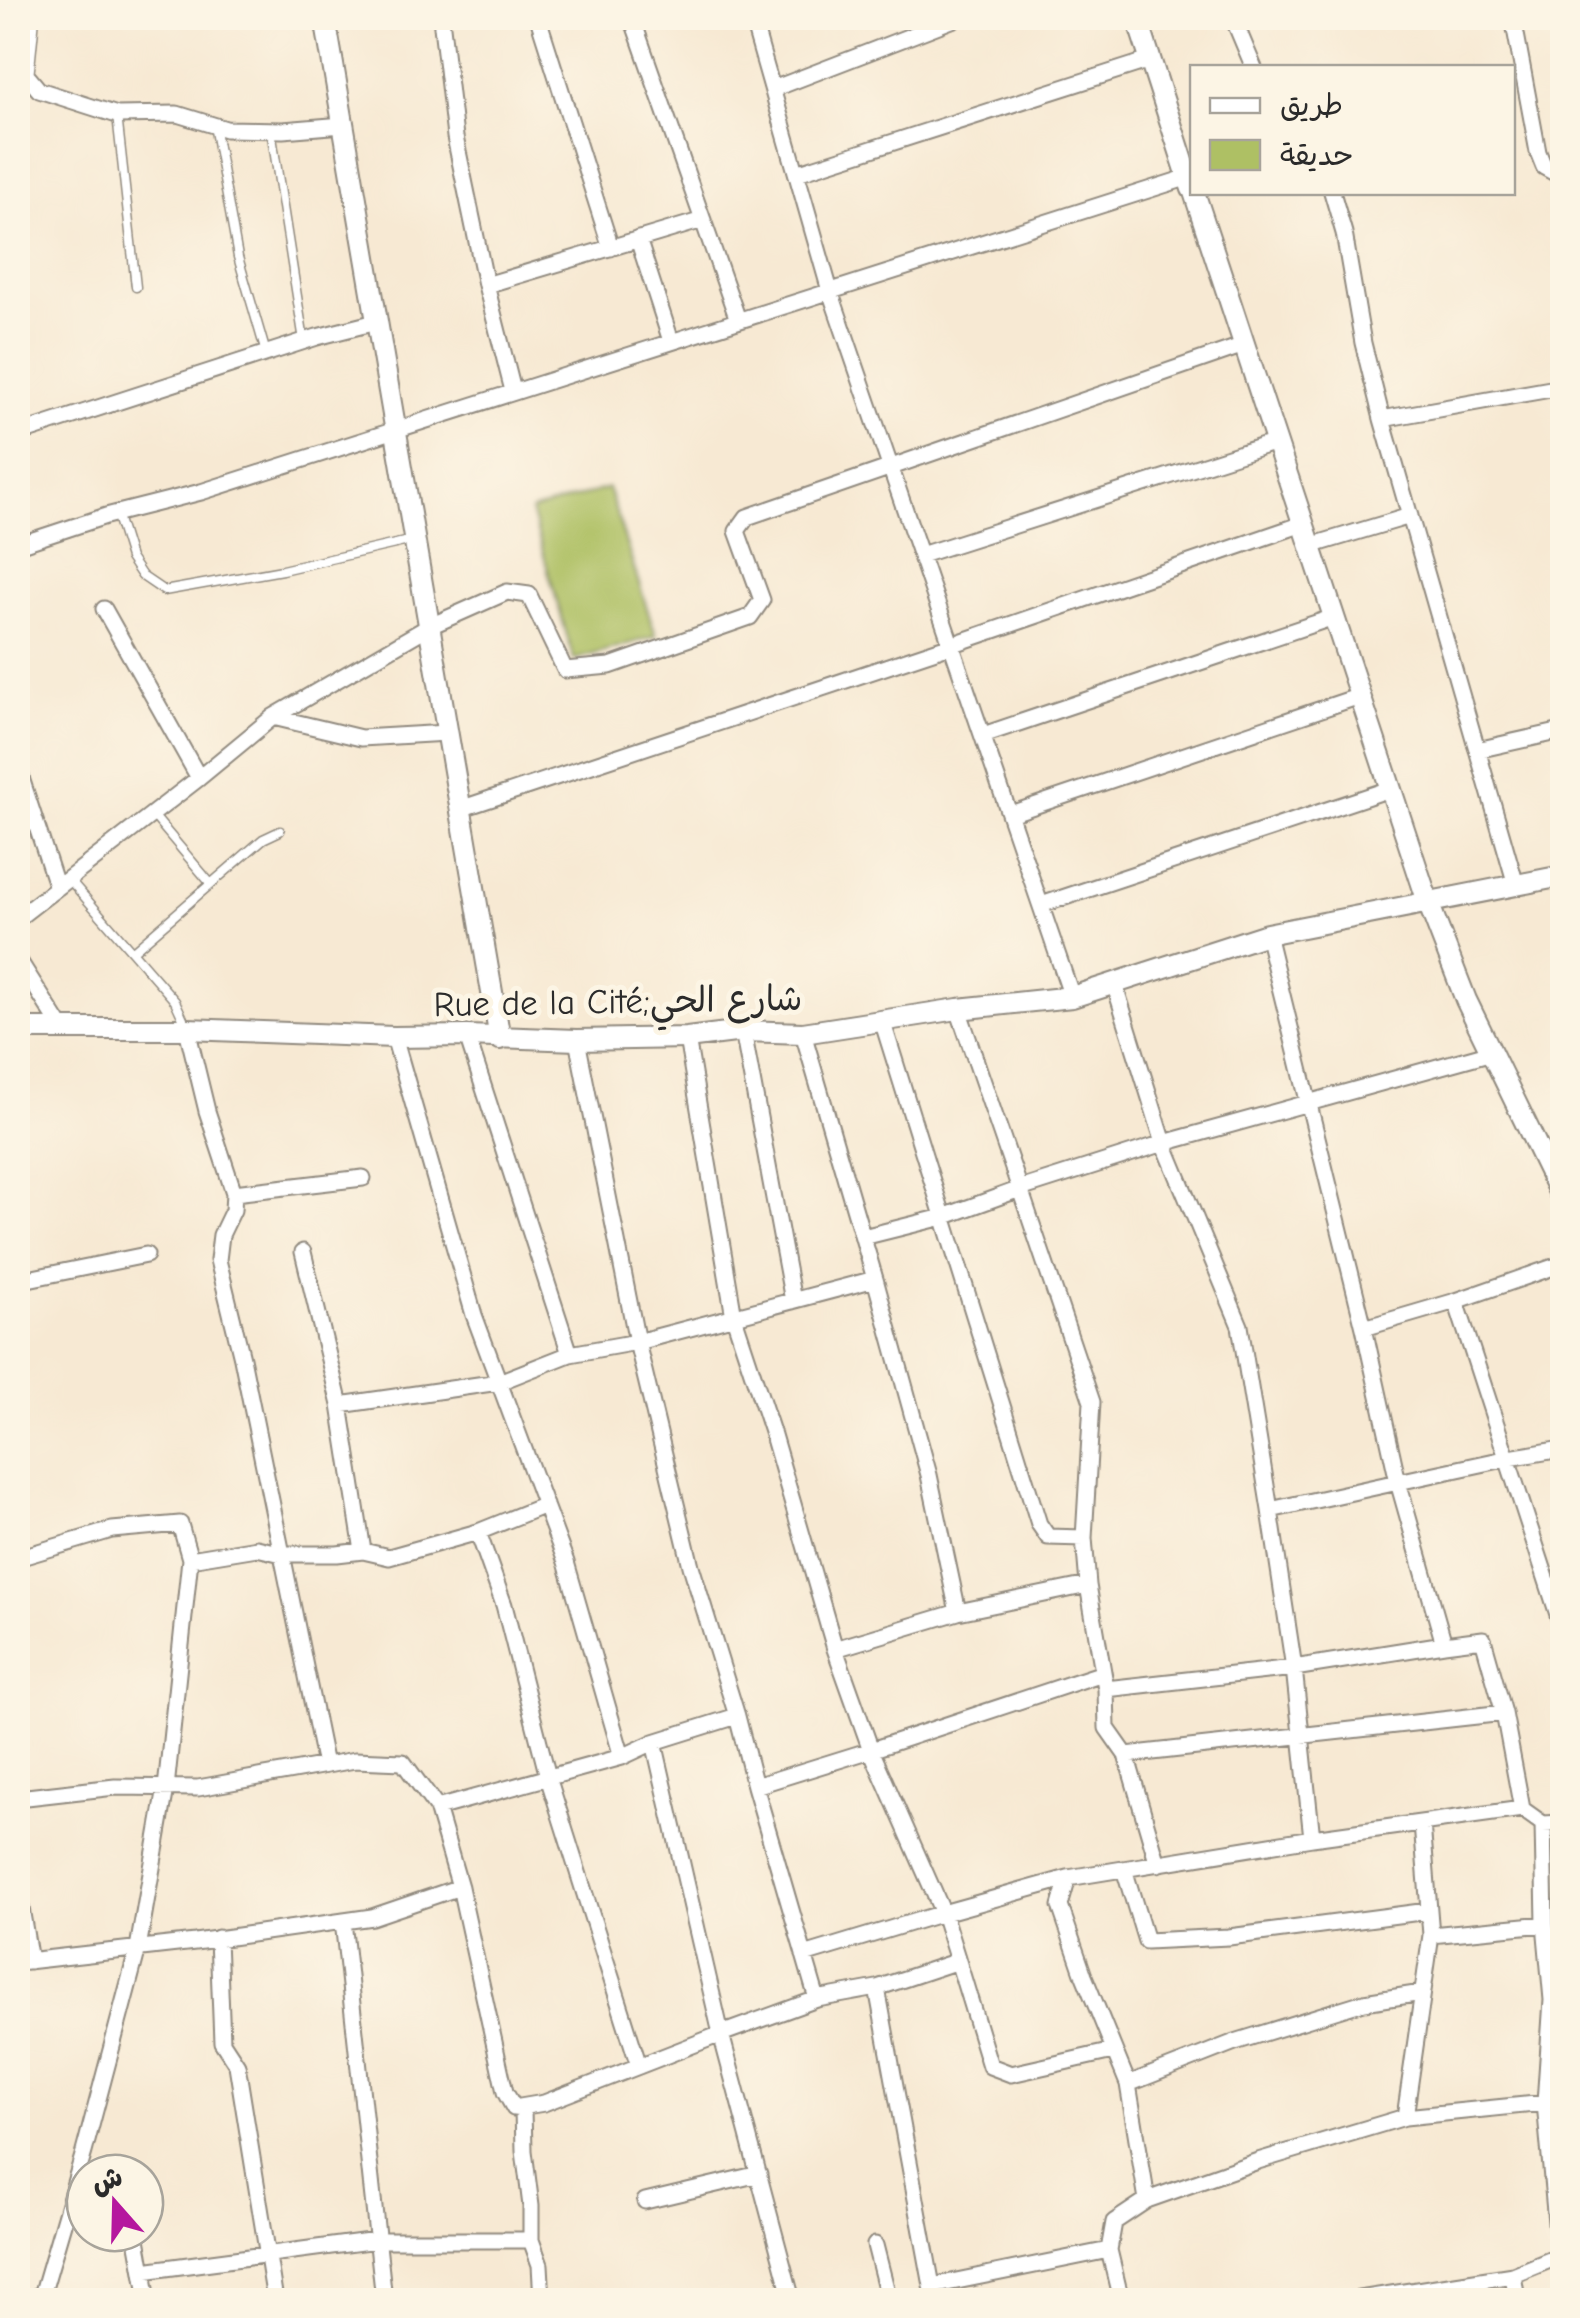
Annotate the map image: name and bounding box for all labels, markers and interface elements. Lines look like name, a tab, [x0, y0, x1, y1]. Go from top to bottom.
legend	[1190, 65, 1515, 195]
text: طريق	[1280, 88, 1343, 123]
text: حديقة	[1280, 138, 1354, 173]
street label: Rue de la Cité;شارع الحي	[433, 978, 803, 1035]
north arrow	[65, 2153, 165, 2253]
text: ش	[87, 2160, 127, 2201]

